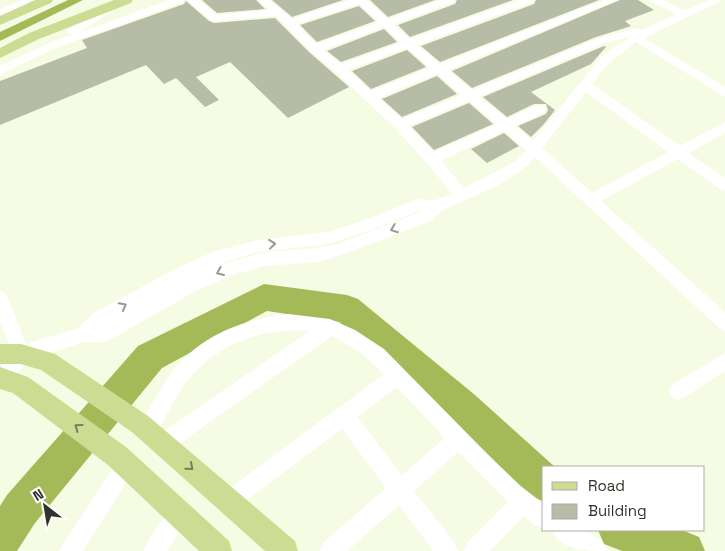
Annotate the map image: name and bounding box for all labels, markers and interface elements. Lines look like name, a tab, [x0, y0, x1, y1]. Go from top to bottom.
one-way arrow	[390, 223, 399, 234]
one-way arrow	[268, 239, 276, 250]
one-way arrow	[217, 267, 225, 277]
one-way arrow	[117, 302, 126, 312]
one-way arrow	[75, 425, 84, 433]
one-way arrow	[184, 462, 193, 471]
legend	[542, 466, 705, 531]
text: Road	[588, 476, 625, 495]
north arrow	[20, 481, 70, 531]
text: N	[30, 485, 47, 505]
text: Building	[588, 501, 647, 520]

